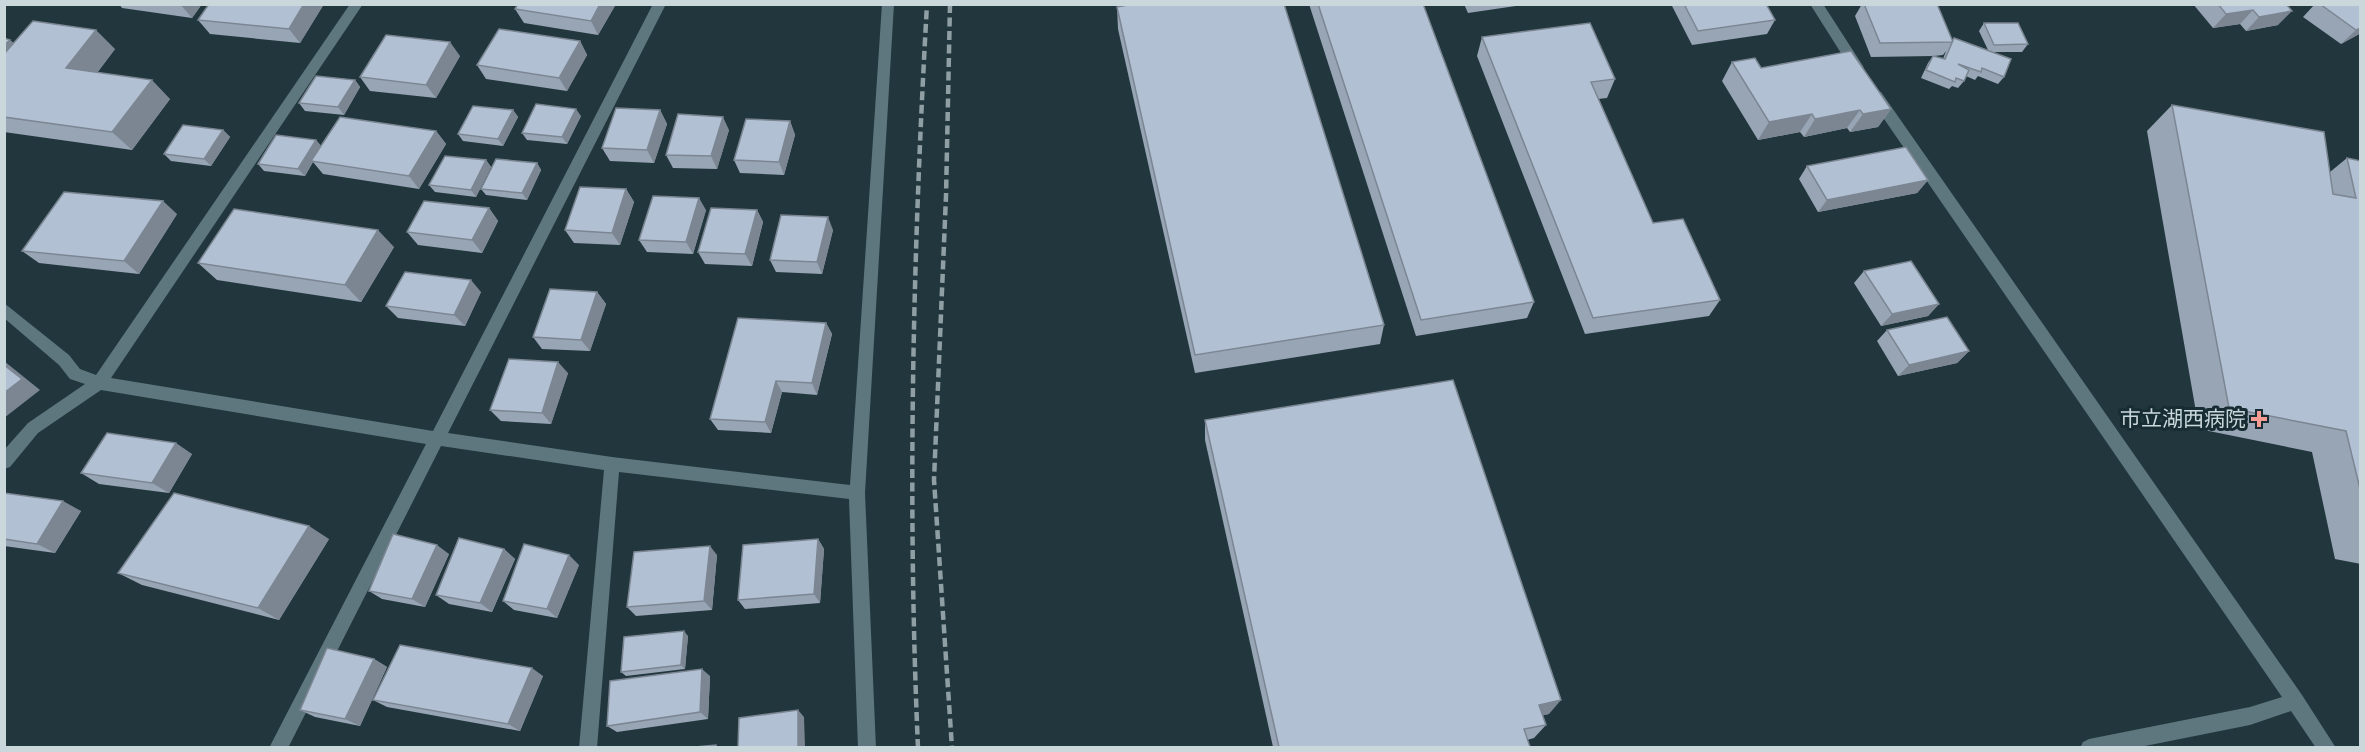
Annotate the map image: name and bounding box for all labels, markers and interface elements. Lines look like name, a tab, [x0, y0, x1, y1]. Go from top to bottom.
place label: 市立湖西病院	[2120, 406, 2246, 430]
marker: 市立湖西病院	[2250, 410, 2268, 428]

